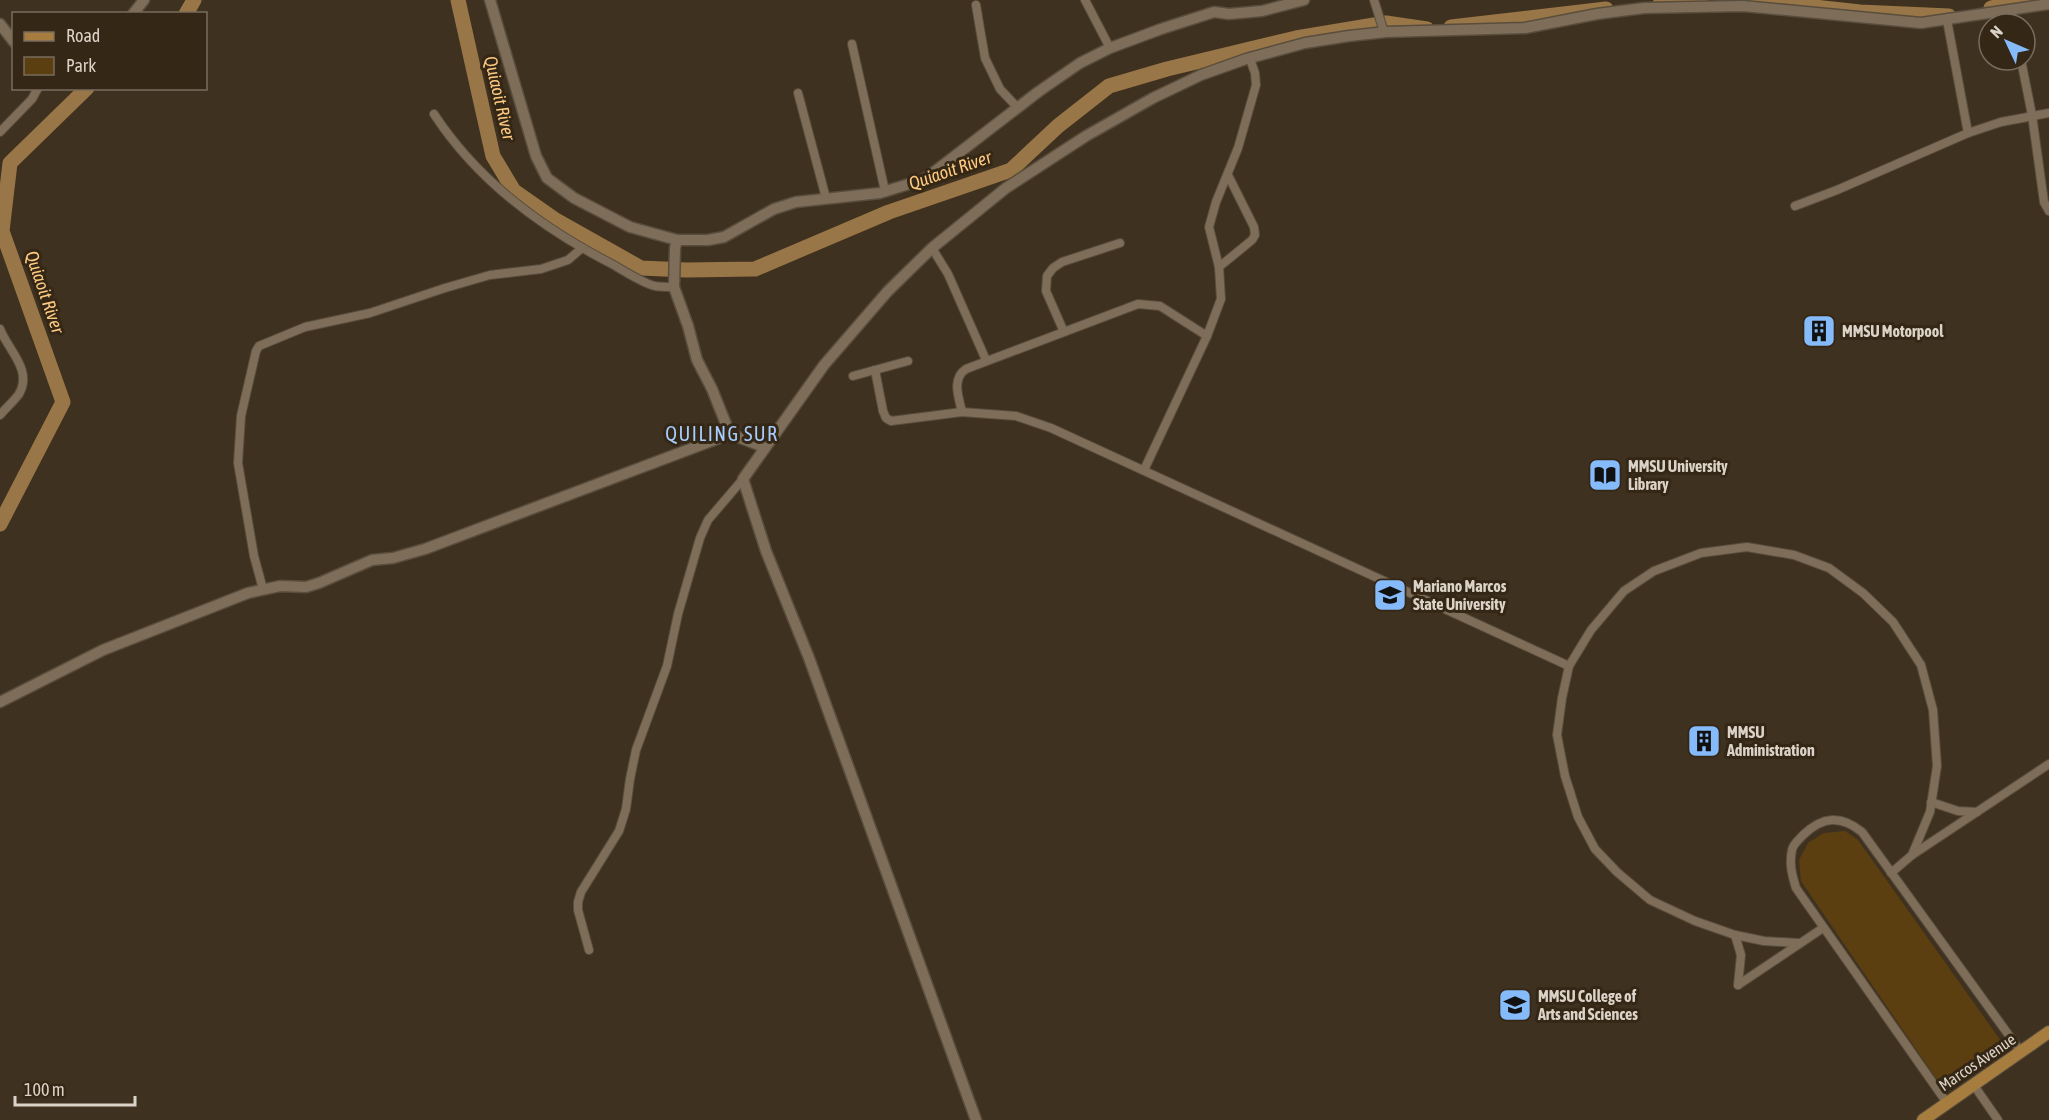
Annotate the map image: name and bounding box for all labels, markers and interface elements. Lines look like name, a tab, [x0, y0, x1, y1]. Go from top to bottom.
legend	[12, 12, 207, 90]
north arrow	[1977, 12, 2037, 72]
text: N	[1986, 22, 2006, 41]
text: Road	[66, 25, 100, 46]
water label: Quiaoit River	[480, 54, 520, 143]
text: Park	[66, 55, 96, 76]
water label: Quiaoit River	[906, 146, 995, 194]
water label: Quiaoit River	[21, 248, 69, 337]
building icon: MMSU Motorpool	[1801, 313, 1837, 349]
place label: MMSU Motorpool	[1842, 322, 1944, 340]
district label: QUILING SUR	[665, 422, 779, 445]
library icon: MMSU University Library	[1587, 457, 1623, 493]
place label: MMSU University Library	[1628, 457, 1728, 493]
school or university icon: Mariano Marcos State University	[1372, 577, 1408, 613]
place label: Mariano Marcos State University	[1413, 577, 1507, 613]
building icon: MMSU Administration	[1686, 723, 1722, 759]
place label: MMSU Administration	[1726, 723, 1815, 759]
school or university icon: MMSU College of Arts and Sciences	[1497, 987, 1533, 1023]
place label: MMSU College of Arts and Sciences	[1537, 987, 1638, 1023]
street label: Marcos Avenue	[1935, 1030, 2019, 1094]
scale bar	[15, 1069, 135, 1107]
text: 100 m	[24, 1079, 65, 1100]

